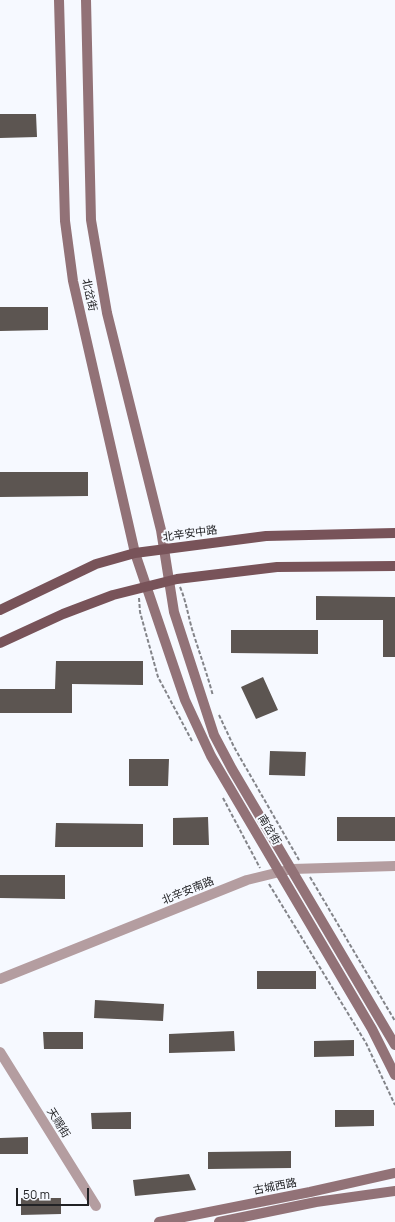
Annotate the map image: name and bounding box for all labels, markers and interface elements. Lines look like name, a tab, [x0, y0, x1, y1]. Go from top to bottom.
street label: 北岔街	[79, 277, 99, 313]
street label: 北辛安中路	[162, 524, 218, 544]
street label: 南岔街	[255, 812, 283, 848]
street label: 北辛安南路	[160, 875, 216, 907]
street label: 天赐街	[44, 1106, 72, 1140]
street label: 古城西路	[252, 1176, 298, 1198]
scale bar	[18, 1180, 91, 1206]
text: 50 m	[23, 1186, 50, 1203]

